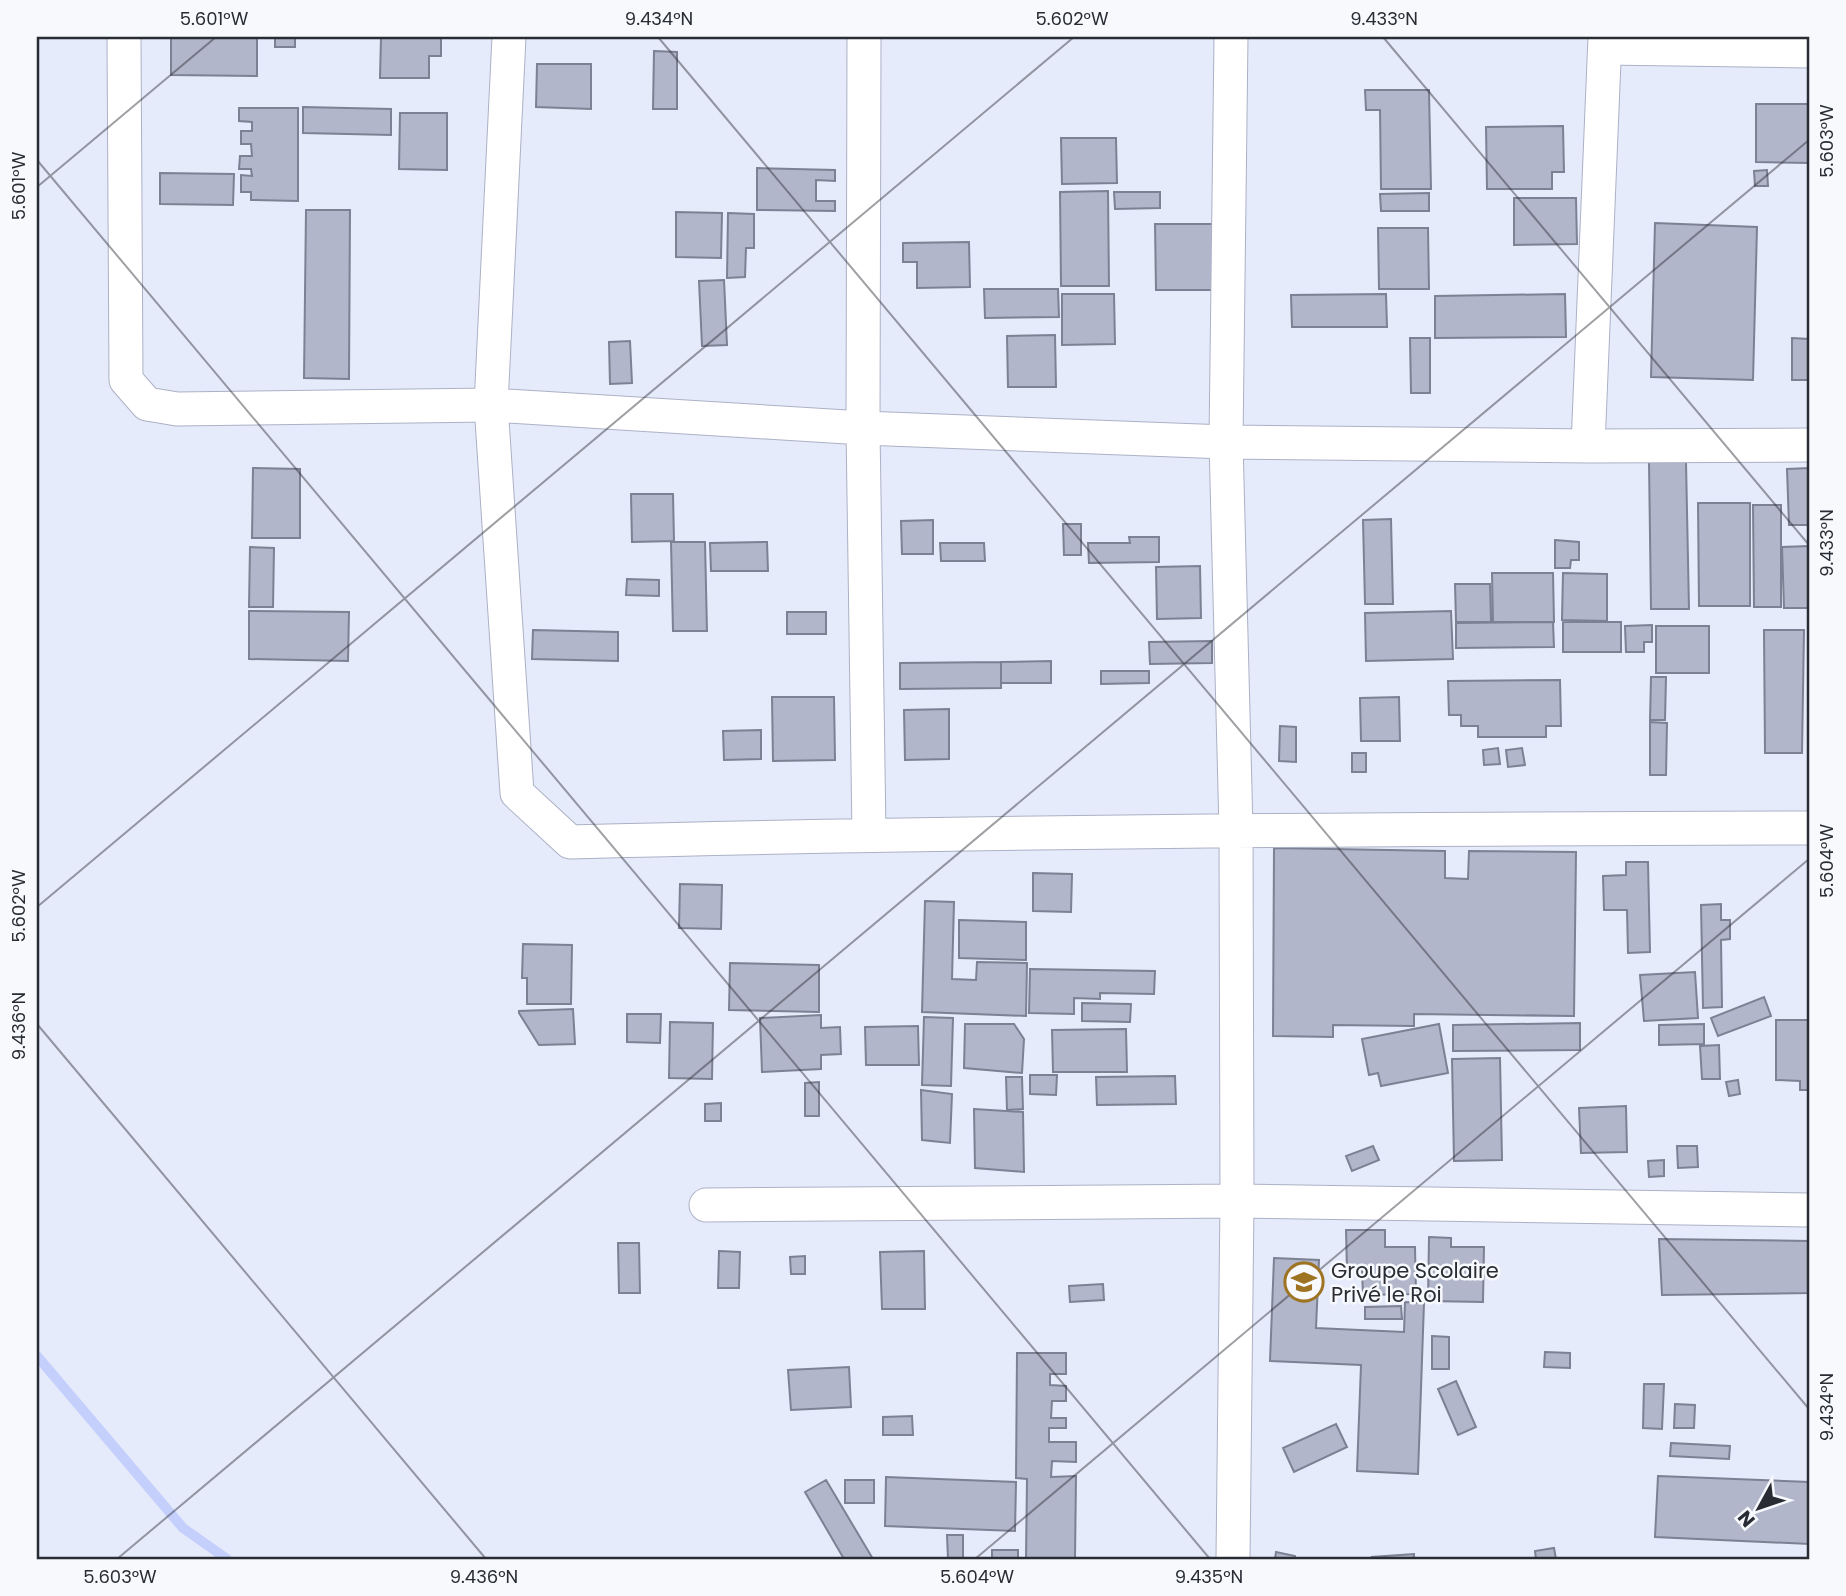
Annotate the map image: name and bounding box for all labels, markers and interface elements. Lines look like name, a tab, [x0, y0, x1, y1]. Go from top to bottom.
text: 5.601°W	[180, 6, 249, 31]
text: 9.434°N	[625, 6, 693, 31]
text: 5.602°W	[1035, 6, 1109, 31]
text: 9.433°N	[1350, 6, 1418, 31]
text: 5.603°W	[1814, 104, 1839, 178]
text: 5.601°W	[6, 151, 31, 220]
text: 9.433°N	[1814, 509, 1839, 577]
text: 5.604°W	[1814, 824, 1839, 898]
text: 5.602°W	[6, 869, 31, 943]
text: 9.436°N	[6, 992, 31, 1060]
place label: Groupe Scolaire Privé le Roi	[1331, 1256, 1499, 1309]
school or university icon: Groupe Scolaire Privé le Roi	[1283, 1261, 1325, 1303]
text: 9.434°N	[1814, 1373, 1839, 1441]
north arrow	[1724, 1474, 1794, 1544]
text: N	[1731, 1504, 1761, 1533]
text: 5.603°W	[83, 1564, 157, 1589]
text: 9.436°N	[450, 1564, 518, 1589]
text: 5.604°W	[940, 1564, 1014, 1589]
text: 9.435°N	[1175, 1564, 1243, 1589]

